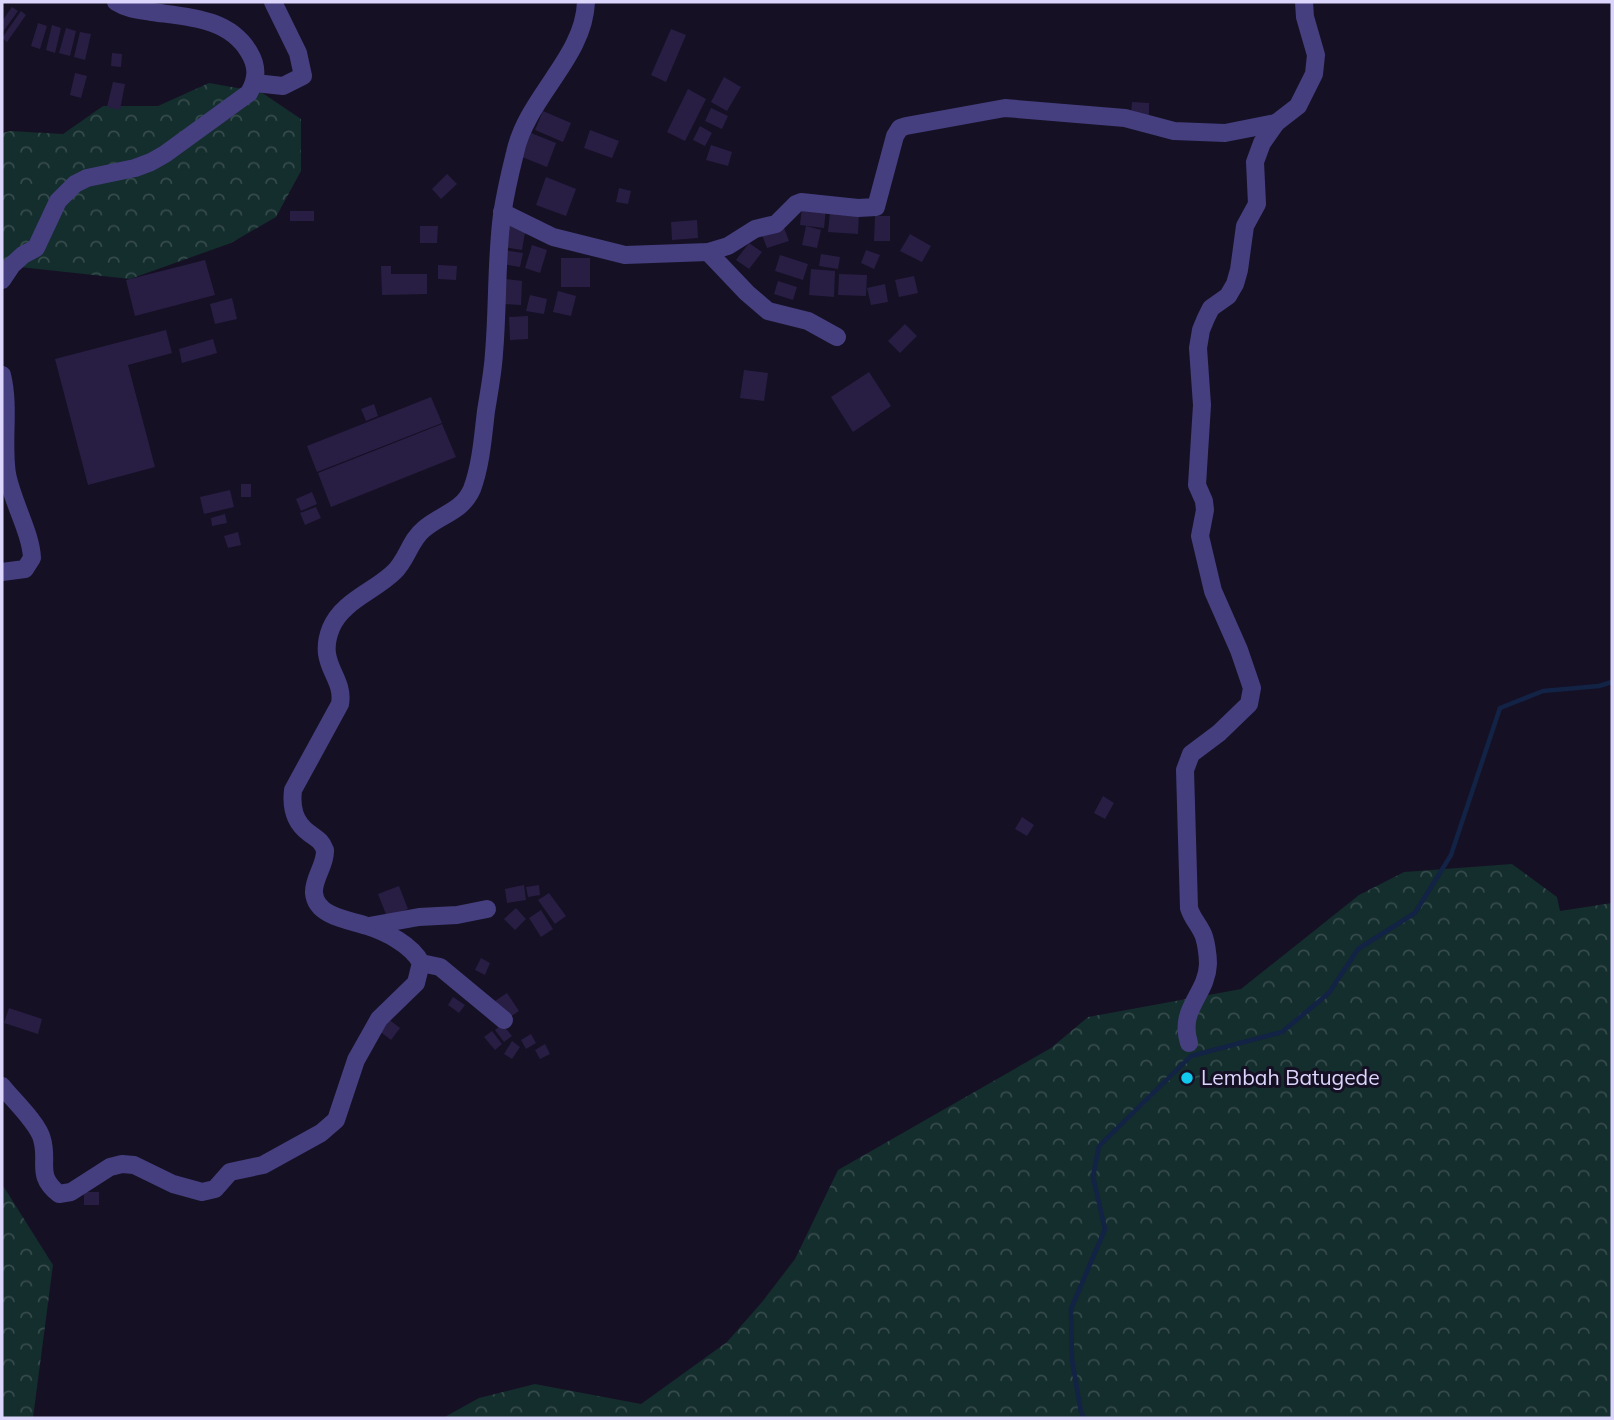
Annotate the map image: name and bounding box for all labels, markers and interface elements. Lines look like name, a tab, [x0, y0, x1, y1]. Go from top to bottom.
place label: Lembah Batugede	[1201, 1064, 1380, 1090]
marker: Lembah Batugede	[1179, 1070, 1195, 1086]

